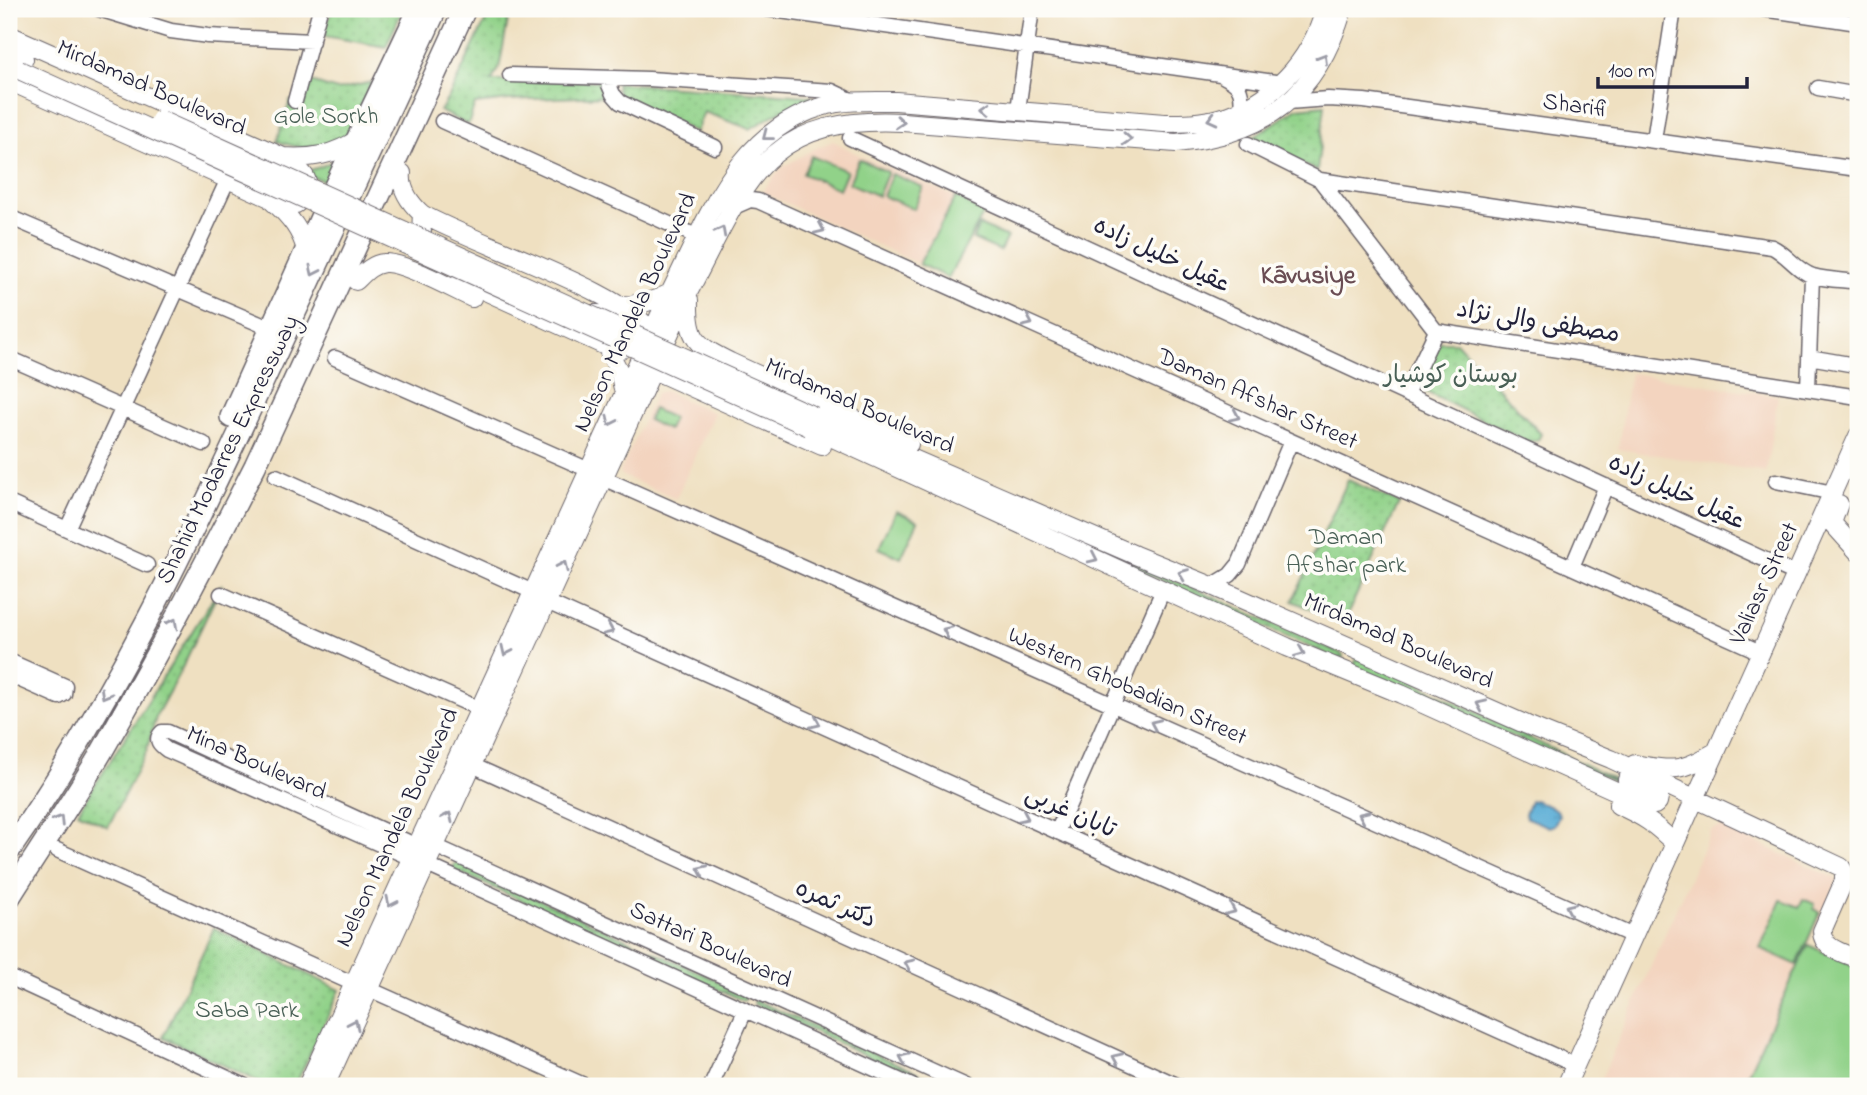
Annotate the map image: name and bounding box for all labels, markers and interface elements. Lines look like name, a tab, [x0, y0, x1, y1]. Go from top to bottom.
street label: Mirdamad Boulevard	[51, 32, 252, 147]
scale bar	[1598, 46, 1746, 90]
one-way arrow	[1314, 52, 1327, 65]
text: 100 m	[1608, 57, 1654, 87]
street label: Sharifi	[1540, 85, 1612, 129]
park label: Gole Sorkh	[274, 100, 378, 135]
one-way arrow	[980, 101, 991, 116]
one-way arrow	[1206, 111, 1218, 125]
one-way arrow	[895, 114, 906, 129]
one-way arrow	[762, 128, 775, 141]
one-way arrow	[1122, 131, 1133, 146]
street label: Nelson Mandela Boulevard	[565, 187, 707, 438]
street label: عقیل خلیل زاده	[1087, 209, 1235, 303]
one-way arrow	[813, 221, 825, 235]
one-way arrow	[713, 226, 726, 238]
district label: Kāvusiye	[1261, 258, 1357, 296]
one-way arrow	[309, 264, 323, 276]
street label: مصطفی والی نژاد	[1454, 293, 1622, 353]
street label: Shahid Modarres Expressway	[149, 310, 310, 591]
one-way arrow	[1020, 314, 1033, 328]
street label: Daman Afshar Street	[1150, 340, 1363, 460]
street label: Mirdamad Boulevard	[759, 350, 960, 465]
park label: بوستان کوشیار	[1382, 359, 1518, 394]
one-way arrow	[1228, 408, 1240, 422]
one-way arrow	[605, 414, 619, 427]
street label: عقیل خلیل زاده	[1602, 446, 1750, 540]
street label: Valiasr Street	[1721, 517, 1809, 652]
park label: Daman Afshar park	[1286, 521, 1406, 584]
one-way arrow	[1086, 550, 1098, 564]
one-way arrow	[555, 561, 569, 573]
one-way arrow	[1177, 569, 1189, 583]
street label: Mirdamad Boulevard	[1298, 585, 1499, 700]
one-way arrow	[165, 618, 178, 630]
street label: Western Ghobadian Street	[1002, 618, 1252, 756]
one-way arrow	[602, 622, 614, 636]
one-way arrow	[942, 625, 954, 639]
one-way arrow	[500, 643, 514, 656]
one-way arrow	[1293, 644, 1306, 658]
one-way arrow	[100, 687, 114, 700]
one-way arrow	[1476, 699, 1488, 713]
street label: Nelson Mandela Boulevard	[327, 702, 469, 953]
one-way arrow	[809, 715, 822, 729]
street label: Mina Boulevard	[180, 718, 332, 811]
one-way arrow	[1149, 718, 1162, 732]
street label: تابان غربی	[1019, 778, 1122, 849]
one-way arrow	[1017, 809, 1029, 823]
one-way arrow	[1357, 810, 1370, 824]
one-way arrow	[440, 812, 454, 824]
one-way arrow	[50, 814, 63, 827]
one-way arrow	[697, 864, 709, 878]
street label: دکتر ثمره	[789, 872, 881, 938]
street label: Sattari Boulevard	[623, 893, 797, 999]
one-way arrow	[385, 895, 399, 907]
one-way arrow	[1224, 902, 1236, 916]
one-way arrow	[1565, 903, 1577, 917]
one-way arrow	[904, 958, 917, 972]
park label: Saba Park	[195, 994, 299, 1029]
one-way arrow	[345, 1019, 359, 1031]
one-way arrow	[899, 1052, 911, 1066]
one-way arrow	[1111, 1052, 1124, 1066]

